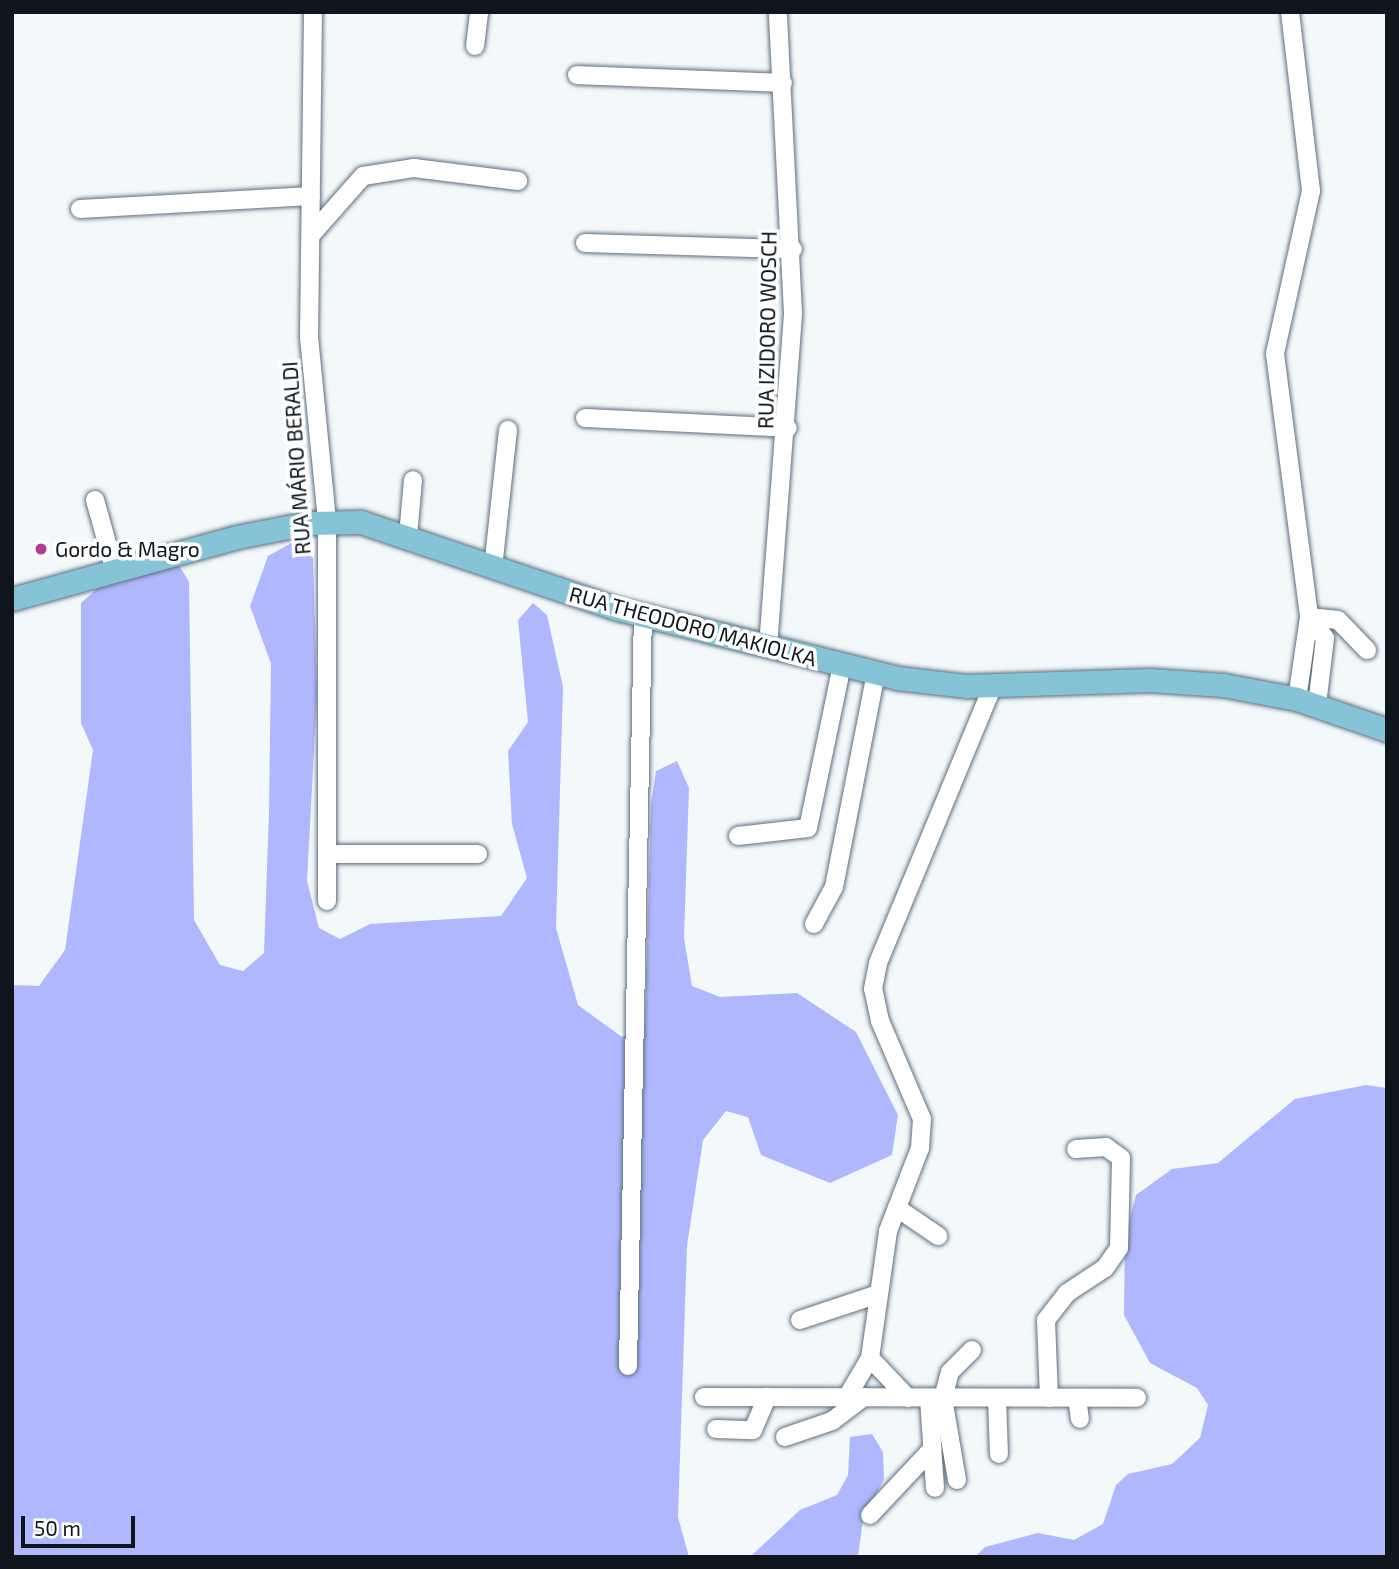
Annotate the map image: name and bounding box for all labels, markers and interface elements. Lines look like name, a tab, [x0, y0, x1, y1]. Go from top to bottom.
street label: RUA IZIDORO WOSCH	[753, 230, 781, 430]
street label: RUA MÁRIO BERALDI	[277, 360, 315, 556]
place label: Gordo & Magro	[55, 536, 200, 562]
marker: Gordo & Magro	[33, 541, 49, 557]
street label: RUA THEODORO MAKIOLKA	[566, 581, 820, 671]
scale bar	[24, 1502, 138, 1546]
text: 50 m	[34, 1515, 81, 1540]

